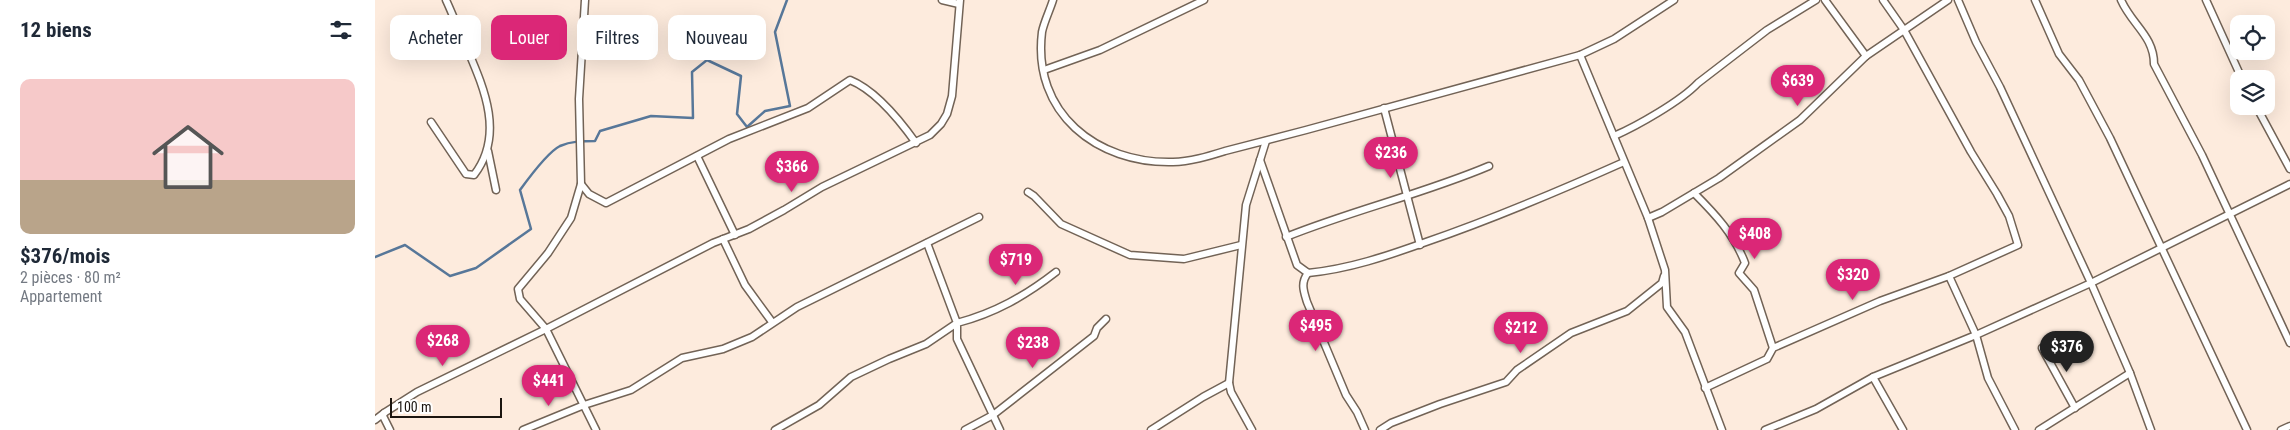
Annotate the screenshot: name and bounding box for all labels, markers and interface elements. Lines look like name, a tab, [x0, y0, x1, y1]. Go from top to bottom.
chip: Acheter	[390, 15, 481, 60]
chip: Louer	[491, 15, 567, 60]
chip: Filtres	[577, 15, 658, 60]
chip: Nouveau	[668, 15, 766, 60]
map controls	[2230, 15, 2275, 115]
button: locate	[2230, 15, 2275, 60]
icon: filters	[327, 16, 355, 44]
text: 12 biens	[20, 18, 92, 42]
pin: $639	[1768, 64, 1828, 107]
button: layers	[2230, 70, 2275, 115]
text: $639	[1782, 71, 1814, 90]
icon: home	[143, 112, 233, 202]
pin: $236	[1361, 136, 1421, 179]
text: $236	[1375, 143, 1407, 162]
pin: $366	[762, 150, 822, 193]
text: $366	[776, 157, 808, 176]
pin: $408	[1725, 218, 1785, 260]
text: $408	[1739, 224, 1771, 243]
text: $376/mois	[20, 244, 110, 268]
pin: $719	[986, 244, 1046, 286]
text: $719	[1000, 250, 1032, 269]
pin: $320	[1823, 258, 1883, 301]
text: $320	[1837, 265, 1869, 284]
text: 2 pièces · 80 m²	[20, 268, 121, 287]
text: Appartement	[20, 287, 102, 306]
pin: $495	[1286, 310, 1346, 352]
pin: $212	[1491, 312, 1551, 354]
text: $495	[1300, 316, 1332, 335]
text: $212	[1505, 318, 1537, 337]
pin: $268	[413, 324, 473, 367]
pin: $238	[1003, 326, 1063, 369]
pin: $376	[2037, 330, 2097, 373]
text: $268	[427, 331, 459, 350]
text: $238	[1017, 333, 1049, 352]
text: $376	[2051, 337, 2083, 356]
pin: $441	[519, 364, 579, 407]
text: $441	[533, 371, 565, 390]
scale bar	[390, 395, 503, 418]
text: 100 m	[397, 399, 432, 415]

